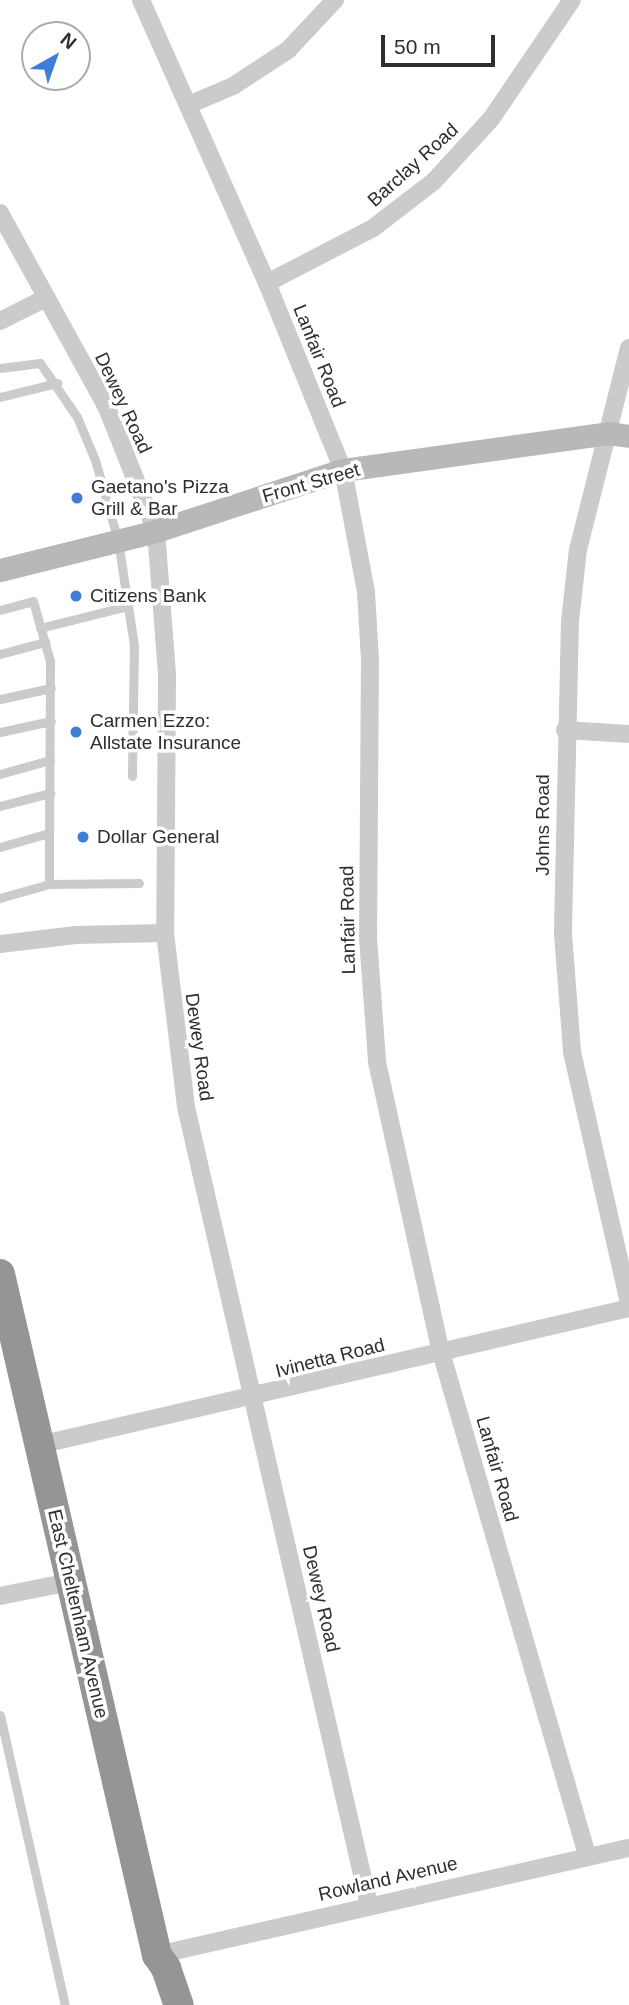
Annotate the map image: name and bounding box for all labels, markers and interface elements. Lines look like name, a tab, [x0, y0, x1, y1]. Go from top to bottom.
north arrow	[21, 21, 91, 91]
scale bar	[384, 21, 498, 65]
text: N	[57, 29, 81, 54]
text: 50 m	[394, 35, 441, 58]
street label: Barclay Road	[363, 118, 463, 212]
street label: Lanfair Road	[288, 301, 350, 411]
street label: Dewey Road	[90, 349, 156, 457]
street label: Front Street	[260, 458, 362, 508]
place label: Gaetano's Pizza Grill & Bar	[91, 476, 229, 520]
marker: Gaetano's Pizza Grill & Bar	[69, 490, 85, 506]
place label: Citizens Bank	[90, 585, 206, 607]
marker: Citizens Bank	[68, 588, 84, 604]
place label: Carmen Ezzo: Allstate Insurance	[90, 710, 241, 754]
marker: Carmen Ezzo: Allstate Insurance	[68, 724, 84, 740]
street label: Johns Road	[532, 774, 554, 876]
place label: Dollar General	[97, 826, 219, 848]
marker: Dollar General	[75, 829, 91, 845]
street label: Lanfair Road	[336, 865, 360, 975]
street label: Dewey Road	[180, 992, 218, 1102]
street label: Ivinetta Road	[273, 1333, 387, 1383]
street label: Lanfair Road	[471, 1414, 523, 1524]
street label: East Cheltenham Avenue	[43, 1507, 113, 1721]
street label: Dewey Road	[298, 1543, 344, 1655]
street label: Rowland Avenue	[316, 1852, 460, 1906]

